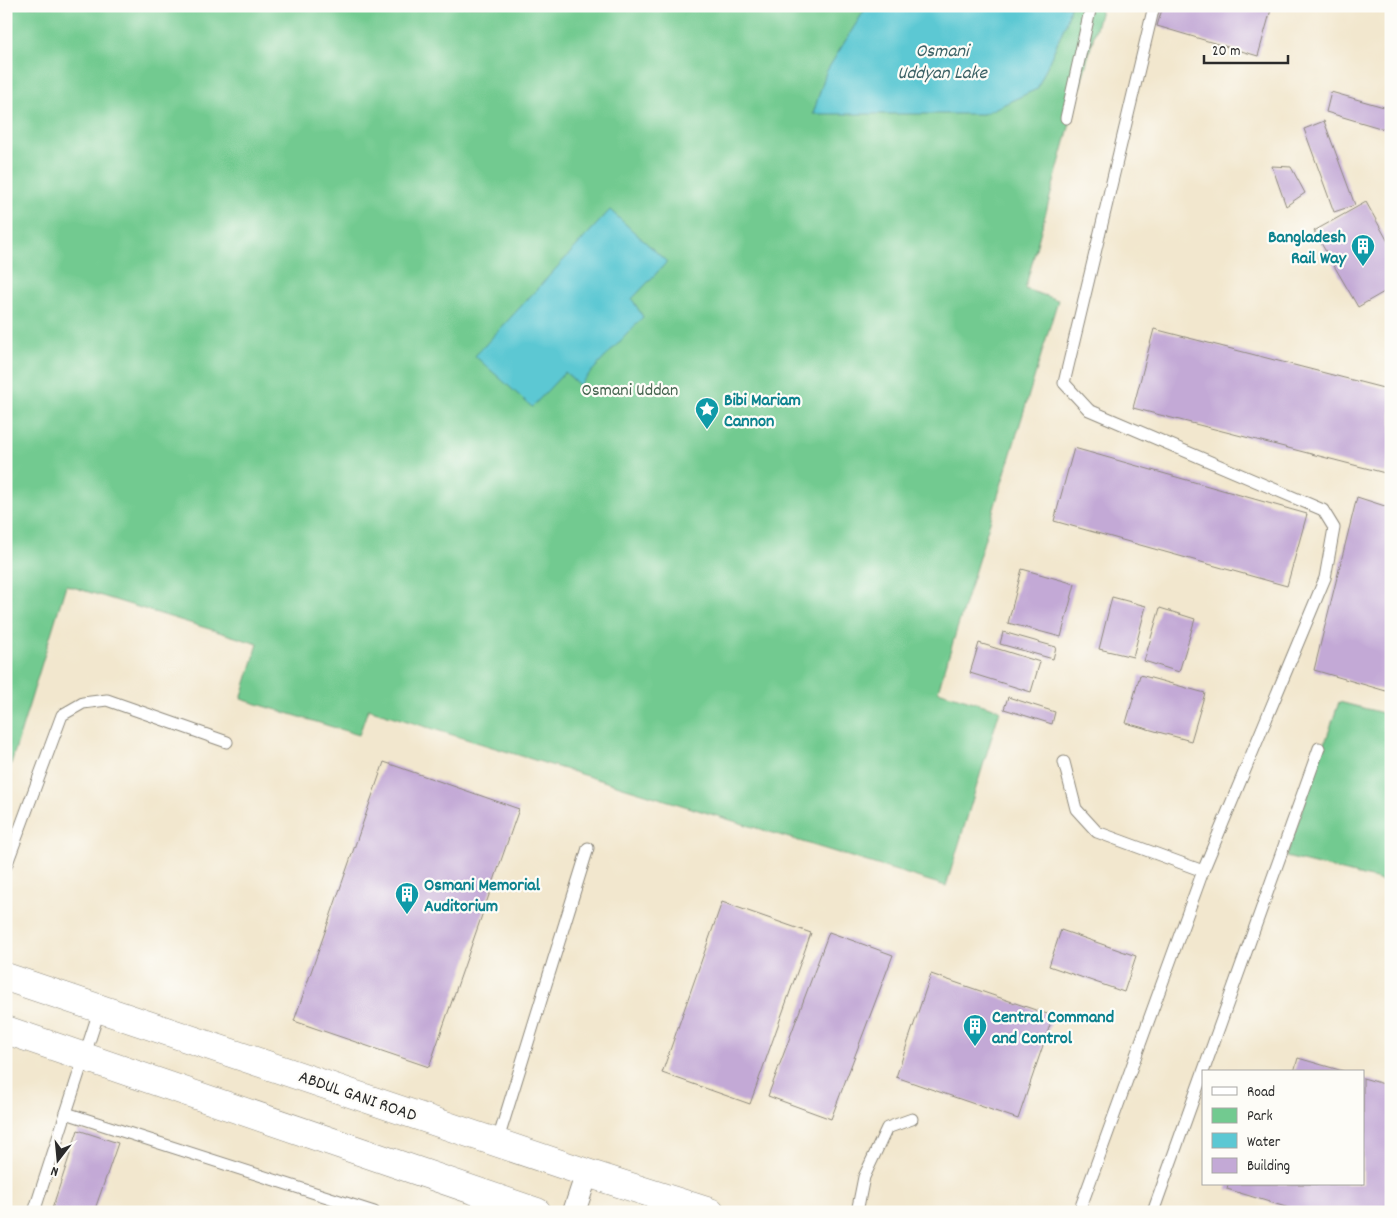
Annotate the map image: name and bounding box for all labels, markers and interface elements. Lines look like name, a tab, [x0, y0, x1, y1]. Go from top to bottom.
scale bar	[1204, 32, 1288, 64]
water label: Osmani Uddyan Lake	[897, 39, 988, 88]
text: 20 m	[1212, 41, 1240, 63]
place label: Bangladesh Rail Way	[1268, 226, 1347, 272]
building icon: Bangladesh Rail Way	[1350, 233, 1376, 267]
park label: Osmani Uddan	[582, 379, 678, 404]
place label: Bibi Mariam Cannon	[724, 389, 801, 435]
place icon: Bibi Mariam Cannon	[694, 396, 720, 430]
place label: Osmani Memorial Auditorium	[424, 874, 541, 920]
building icon: Osmani Memorial Auditorium	[394, 881, 420, 915]
place label: Central Command and Control	[992, 1006, 1114, 1052]
building icon: Central Command and Control	[962, 1013, 988, 1047]
street label: ABDUL GANI ROAD	[295, 1065, 420, 1129]
legend	[1202, 1070, 1364, 1186]
text: Road	[1247, 1082, 1275, 1104]
text: Park	[1247, 1106, 1273, 1128]
text: Water	[1247, 1132, 1281, 1154]
north arrow	[32, 1136, 82, 1186]
text: Building	[1247, 1156, 1290, 1178]
text: N	[49, 1160, 61, 1181]

